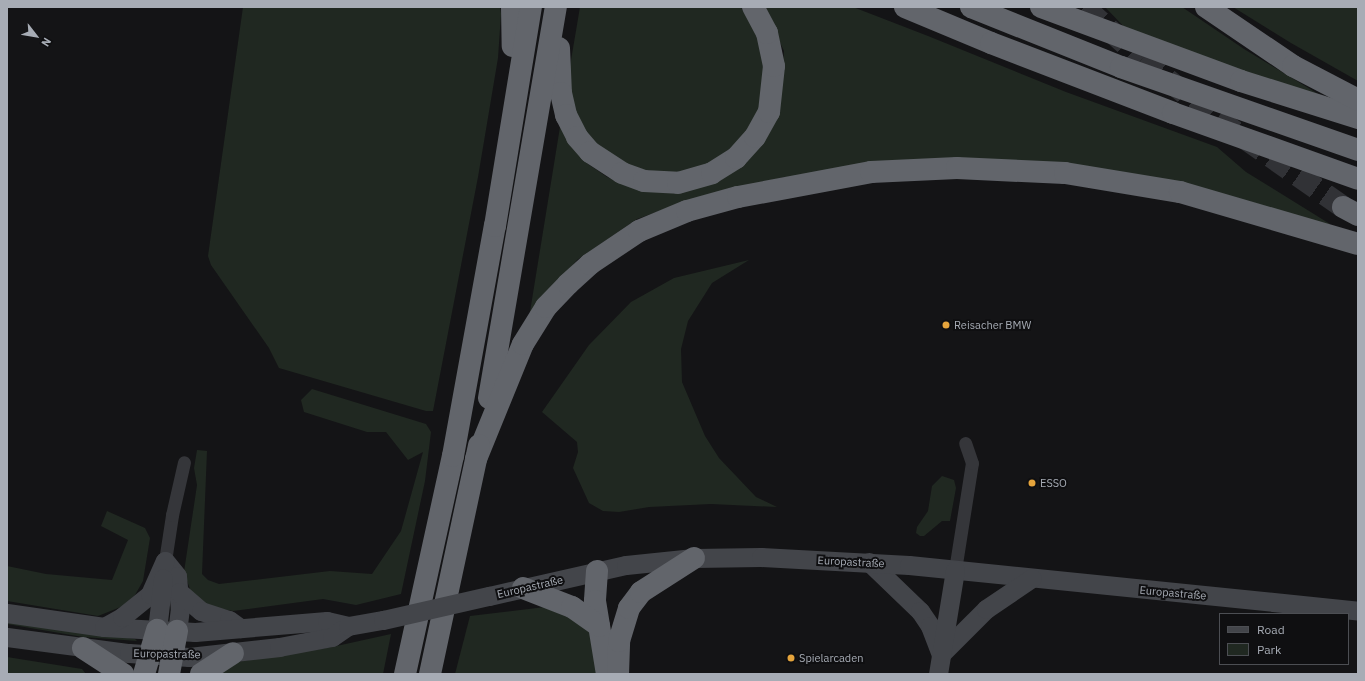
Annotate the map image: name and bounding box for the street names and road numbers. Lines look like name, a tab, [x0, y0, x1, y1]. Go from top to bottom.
street label: Europastraße	[817, 554, 885, 570]
street label: Europastraße	[496, 573, 564, 601]
street label: Europastraße	[1139, 583, 1207, 603]
street label: Europastraße	[133, 647, 201, 661]

